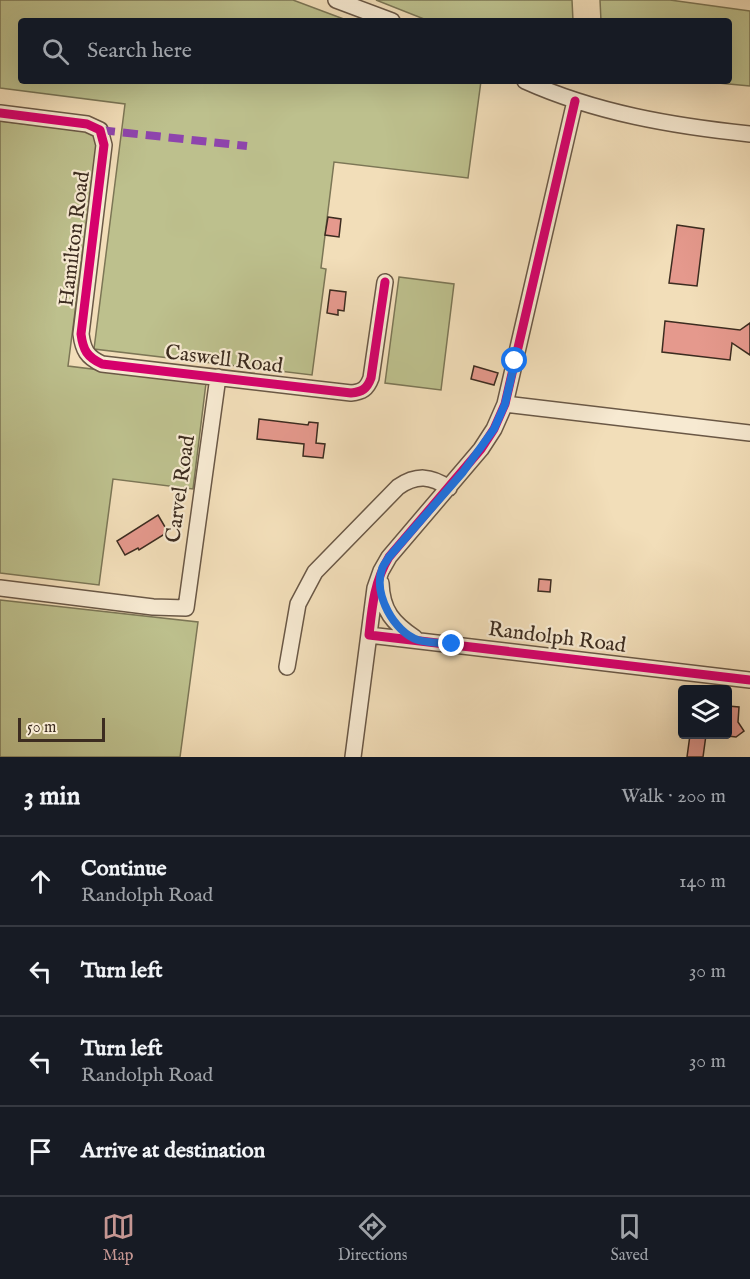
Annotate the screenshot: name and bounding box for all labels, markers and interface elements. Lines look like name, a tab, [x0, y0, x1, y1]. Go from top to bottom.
search box	[18, 18, 732, 84]
icon: search	[39, 35, 72, 68]
text: Search here	[87, 37, 192, 65]
street label: Hamilton Road	[53, 169, 97, 308]
street label: Caswell Road	[164, 339, 285, 381]
route start	[501, 347, 527, 373]
street label: Carvel Road	[160, 433, 202, 545]
street label: Randolph Road	[486, 616, 628, 660]
route end	[438, 630, 464, 656]
map controls	[678, 685, 732, 739]
button: layers	[678, 685, 732, 739]
scale bar	[18, 715, 105, 742]
text: 50 m	[27, 718, 56, 738]
text: 3 min	[24, 780, 80, 813]
text: Walk · 200 m	[621, 784, 726, 809]
text: Continue	[81, 855, 167, 883]
icon: ahead	[24, 865, 57, 898]
text: 140 m	[679, 869, 726, 894]
text: Randolph Road	[81, 883, 213, 908]
icon: left	[24, 955, 57, 988]
text: Turn left	[81, 957, 163, 985]
text: 30 m	[689, 959, 726, 984]
text: Turn left	[81, 1035, 163, 1063]
icon: left	[24, 1045, 57, 1078]
text: 30 m	[689, 1049, 726, 1074]
text: Randolph Road	[81, 1063, 213, 1088]
icon: arrive	[24, 1135, 57, 1168]
text: Arrive at destination	[81, 1137, 265, 1165]
tab: Map	[102, 1210, 135, 1266]
tab: Directions	[338, 1210, 407, 1266]
tab: Saved	[611, 1210, 648, 1266]

